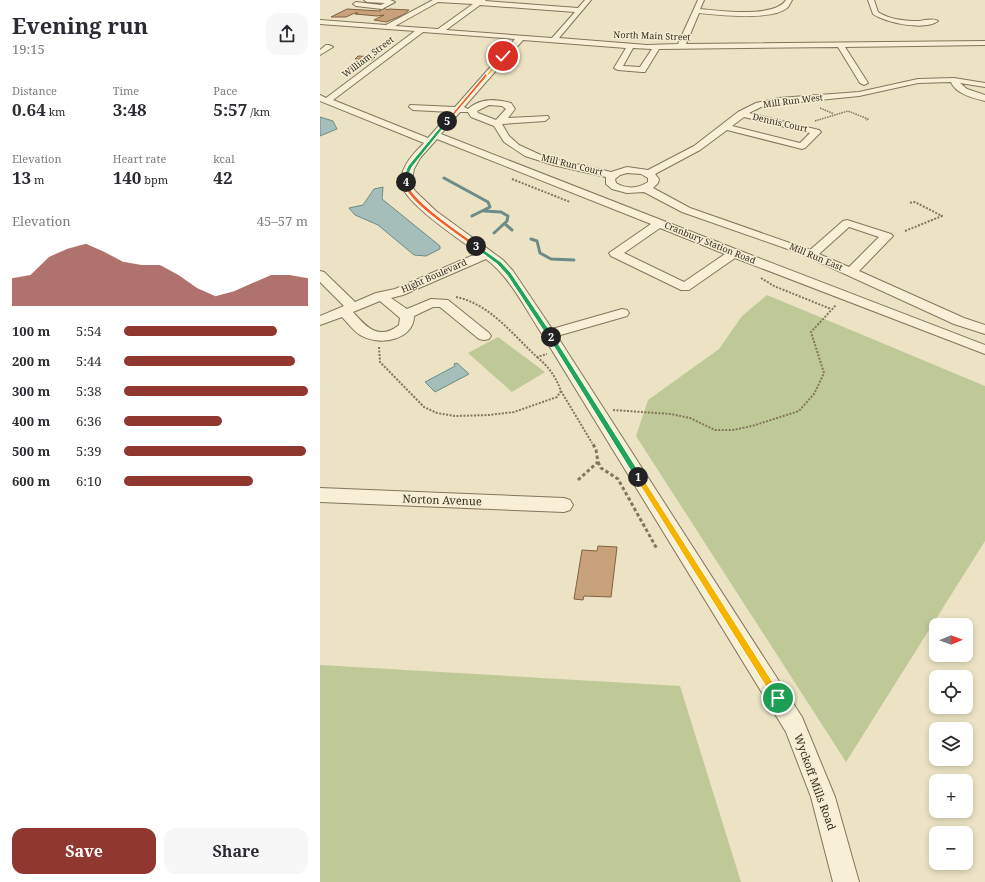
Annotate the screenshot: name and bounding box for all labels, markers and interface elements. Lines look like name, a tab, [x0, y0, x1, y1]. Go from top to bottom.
text: Evening run	[12, 10, 148, 40]
button: share	[266, 13, 308, 55]
street label: North Main Street	[613, 28, 691, 43]
street label: William Street	[339, 33, 396, 80]
pin	[486, 39, 520, 73]
text: 19:15	[12, 40, 45, 58]
icon: check	[492, 45, 514, 67]
text: Distance	[12, 83, 57, 98]
text: Time	[113, 83, 139, 98]
text: Pace	[213, 83, 237, 98]
street label: Mill Run West	[762, 90, 823, 111]
text: 0.64	[12, 98, 46, 121]
text: 3:48	[113, 98, 147, 121]
text: 5:57	[213, 98, 247, 121]
text: km	[46, 104, 66, 119]
text: /km	[247, 104, 270, 119]
street label: Dennis Court	[751, 110, 809, 135]
pin: 5	[437, 111, 457, 131]
text: 5	[444, 113, 450, 128]
text: Elevation	[12, 151, 62, 166]
text: Heart rate	[113, 151, 166, 166]
text: kcal	[213, 151, 235, 166]
street label: Mill Run Court	[540, 151, 604, 178]
text: 13	[12, 166, 31, 189]
text: 140	[113, 166, 141, 189]
text: 42	[213, 166, 233, 189]
text: m	[31, 172, 44, 187]
text: bpm	[141, 172, 168, 187]
pin: 4	[396, 172, 416, 192]
text: 4	[403, 174, 409, 189]
text: Elevation	[12, 212, 71, 230]
text: 45–57 m	[257, 212, 308, 230]
street label: Cranbury Station Road	[663, 218, 758, 267]
pin: 3	[466, 236, 486, 256]
text: 3	[473, 238, 479, 253]
street label: Mill Run East	[787, 239, 845, 274]
street label: Hight Boulevard	[399, 255, 469, 296]
text: 100 m	[12, 322, 50, 340]
text: 5:54	[76, 322, 102, 340]
pin: 2	[541, 327, 561, 347]
text: 2	[548, 329, 554, 344]
text: 200 m	[12, 352, 50, 370]
text: 5:44	[76, 352, 102, 370]
text: 300 m	[12, 382, 50, 400]
text: 5:38	[76, 382, 102, 400]
text: 400 m	[12, 412, 50, 430]
text: 6:36	[76, 412, 102, 430]
text: 500 m	[12, 442, 50, 460]
text: 5:39	[76, 442, 102, 460]
pin: 1	[628, 467, 648, 487]
text: 1	[635, 469, 641, 484]
text: 600 m	[12, 472, 50, 490]
text: 6:10	[76, 472, 102, 490]
street label: Norton Avenue	[402, 491, 482, 508]
north arrow	[929, 618, 973, 662]
map controls	[929, 618, 973, 870]
button: locate	[929, 670, 973, 714]
pin	[761, 681, 795, 715]
icon: arrive	[767, 687, 789, 709]
button: layers	[929, 722, 973, 766]
street label: Wyckoff Mills Road	[791, 732, 840, 832]
button: +	[929, 774, 973, 818]
button: −	[929, 826, 973, 870]
button: Save	[12, 828, 156, 874]
button: Share	[164, 828, 308, 874]

